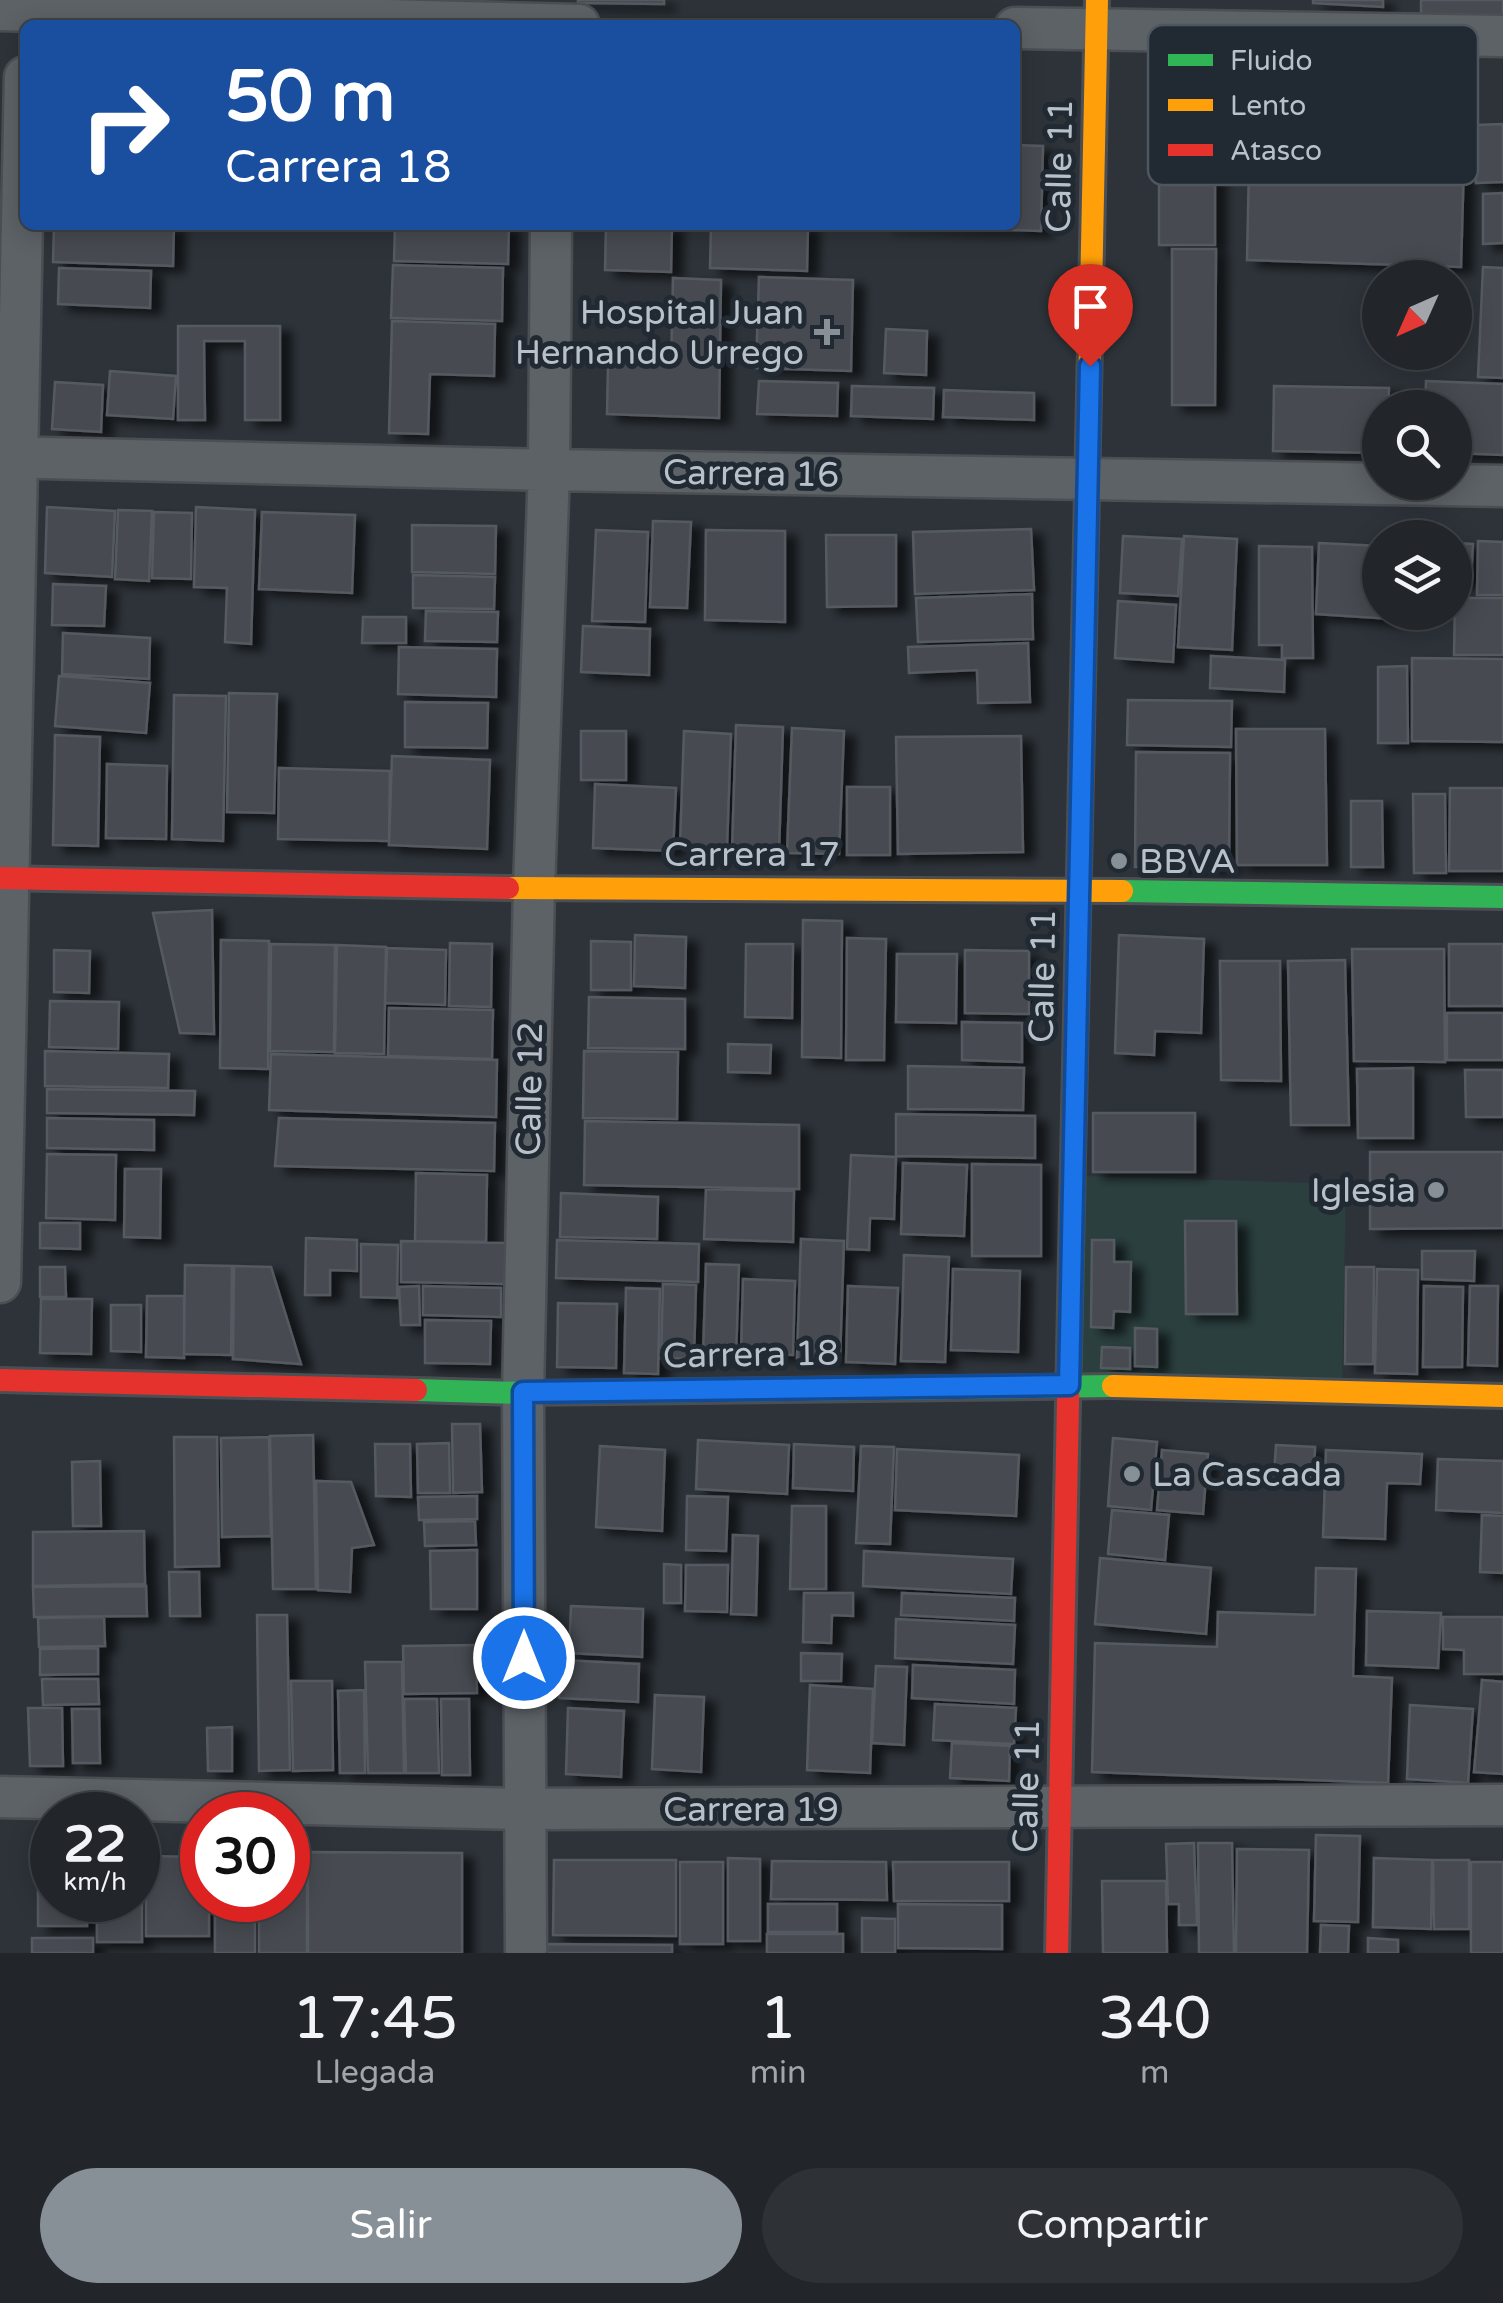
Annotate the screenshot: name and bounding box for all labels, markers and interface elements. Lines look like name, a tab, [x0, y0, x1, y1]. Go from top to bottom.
legend	[1148, 25, 1478, 185]
text: Fluido	[1230, 44, 1313, 78]
text: 50 m	[225, 56, 395, 140]
icon: right	[60, 60, 190, 190]
text: Lento	[1230, 89, 1306, 123]
street label: Calle 11	[1038, 99, 1082, 234]
text: Atasco	[1230, 134, 1322, 168]
text: Carrera 18	[225, 141, 452, 195]
north arrow	[1362, 260, 1472, 370]
map controls	[1362, 260, 1472, 630]
pin	[1048, 264, 1133, 367]
icon: arrive	[1063, 279, 1118, 334]
place label: Hospital Juan Hernando Urrego	[515, 292, 804, 374]
marker: Hospital Juan Hernando Urrego	[814, 319, 840, 345]
button: search	[1362, 390, 1472, 500]
street label: Carrera 16	[663, 451, 839, 497]
button: layers	[1362, 520, 1472, 630]
street label: Carrera 17	[664, 834, 840, 876]
place label: BBVA	[1139, 841, 1236, 883]
marker: BBVA	[1108, 850, 1130, 872]
street label: Calle 11	[1021, 909, 1065, 1044]
street label: Calle 12	[508, 1022, 552, 1157]
place label: Iglesia	[1311, 1170, 1416, 1212]
marker: Iglesia	[1425, 1179, 1447, 1201]
street label: Carrera 18	[663, 1332, 839, 1378]
place label: La Cascada	[1152, 1454, 1342, 1496]
marker: La Cascada	[1121, 1463, 1143, 1485]
position arrow	[472, 1606, 576, 1710]
street label: Calle 11	[1005, 1719, 1049, 1854]
street label: Carrera 19	[663, 1789, 839, 1831]
speed limit sign: 30	[180, 1792, 310, 1922]
text: 22	[64, 1815, 126, 1875]
text: km/h	[64, 1867, 126, 1897]
text: 17:45	[292, 1983, 458, 2055]
text: 1	[759, 1983, 797, 2055]
text: 340	[1098, 1983, 1211, 2055]
text: Llegada	[314, 2054, 435, 2092]
text: min	[750, 2054, 807, 2092]
text: m	[1140, 2054, 1169, 2092]
button: Salir	[40, 2168, 742, 2283]
button: Compartir	[762, 2168, 1463, 2283]

